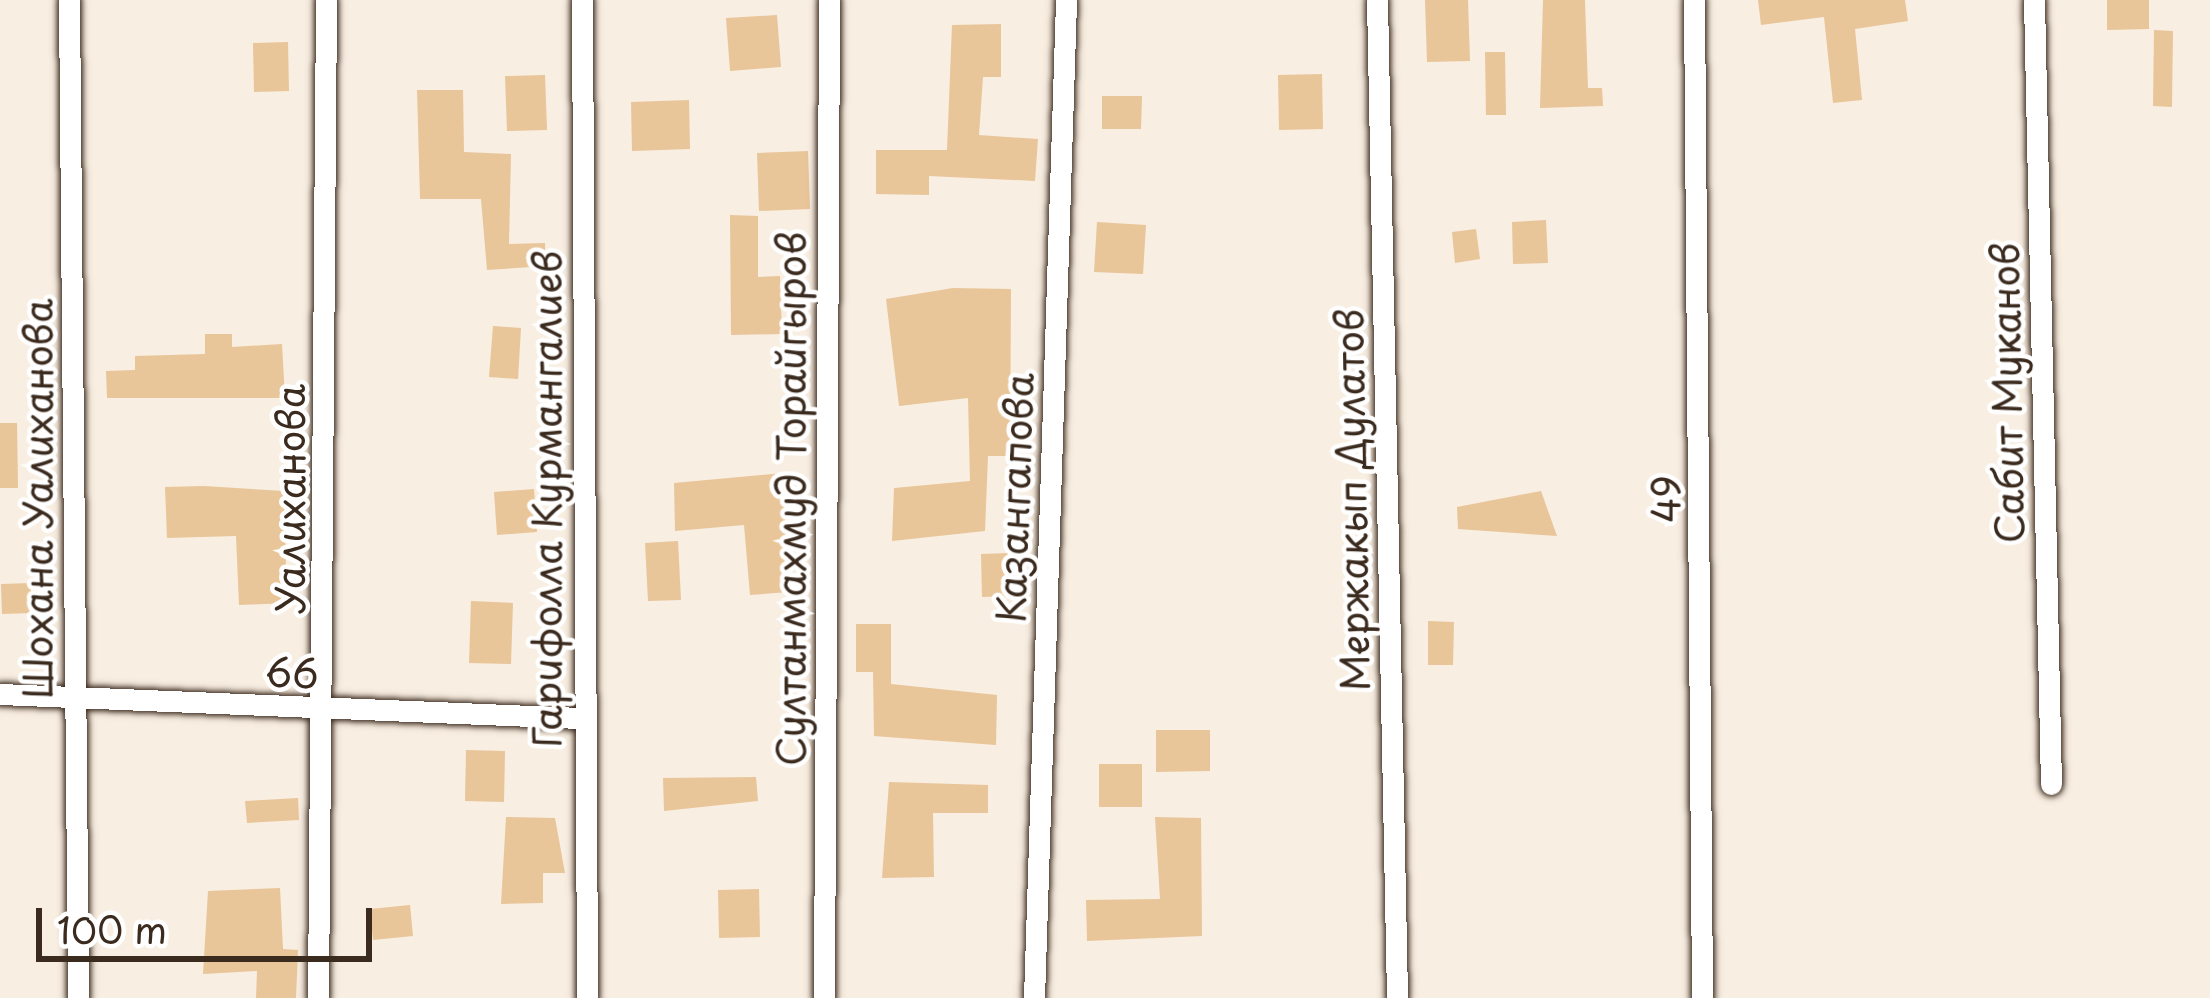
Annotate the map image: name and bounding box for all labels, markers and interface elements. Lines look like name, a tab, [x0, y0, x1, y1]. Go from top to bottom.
street label: Султанмахмуд Торайгыров	[767, 232, 813, 766]
street label: Сабит Муканов	[1980, 241, 2032, 545]
street label: Гарифолла Курмангалиев	[523, 250, 569, 748]
street label: Шохана Уалиханова	[14, 299, 60, 699]
street label: Мержакып Дулатов	[1324, 307, 1378, 693]
street label: Казангапова	[986, 372, 1042, 624]
street label: Уалиханова	[266, 384, 312, 614]
street label: 49	[1642, 475, 1688, 523]
street label: 66	[264, 647, 320, 697]
scale bar	[42, 884, 378, 958]
text: 100 m	[57, 902, 167, 956]

